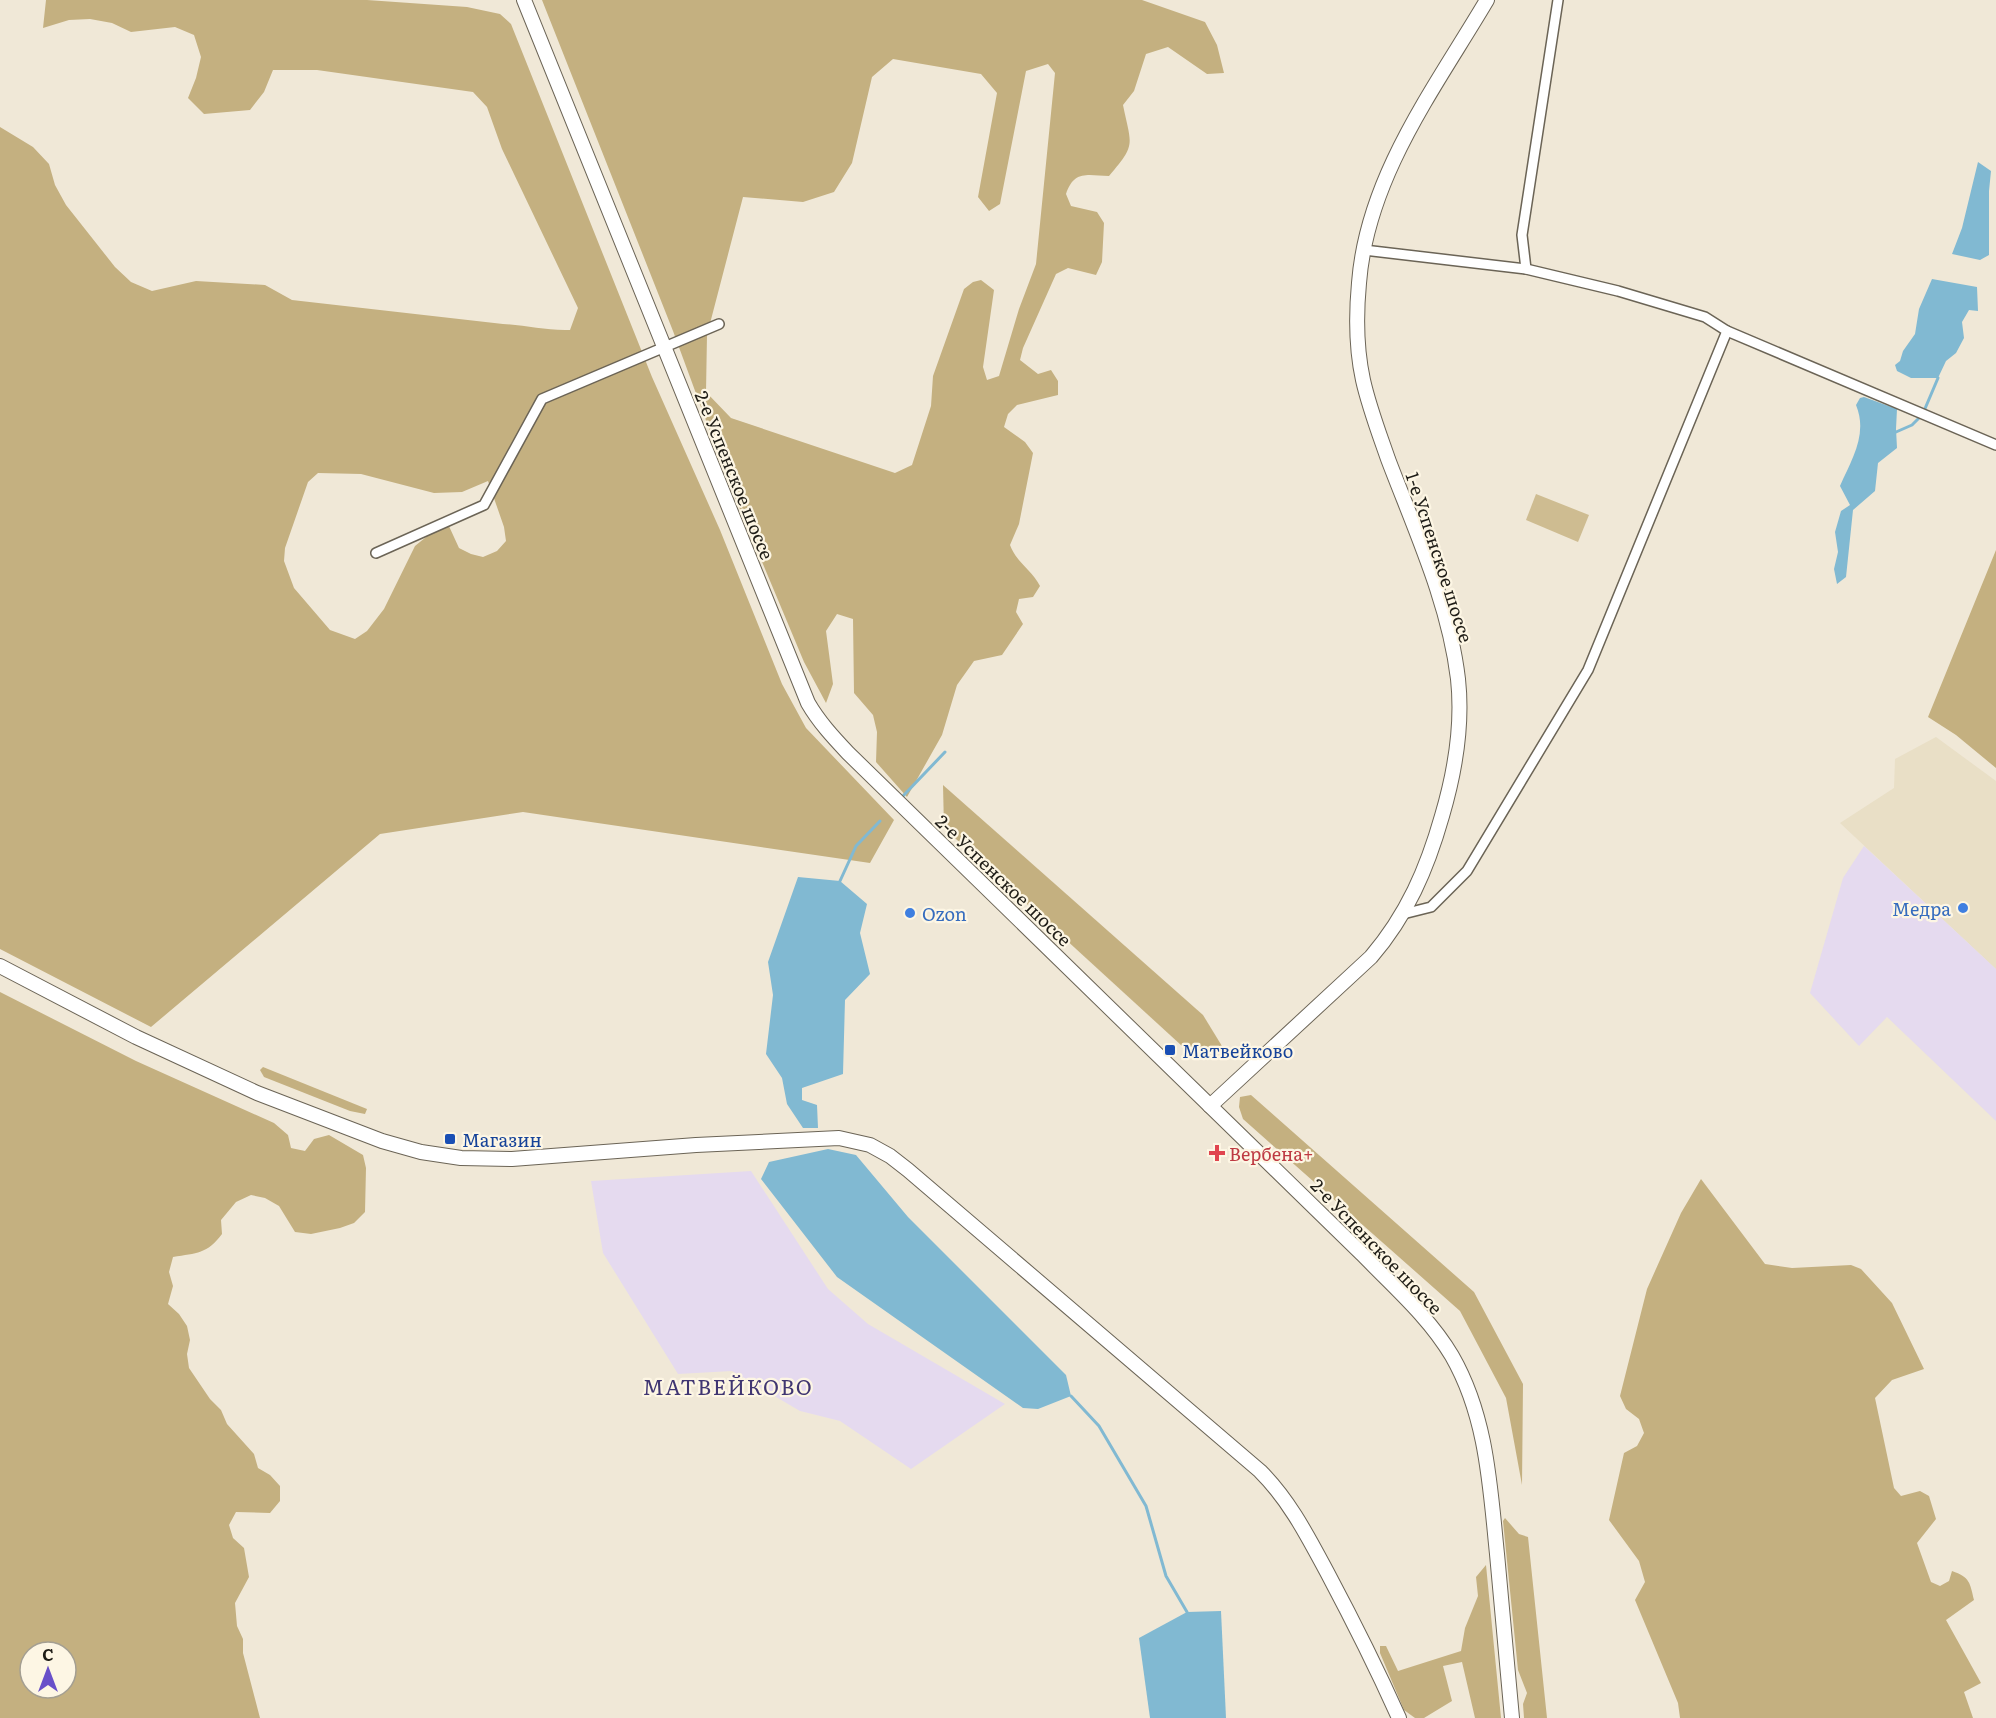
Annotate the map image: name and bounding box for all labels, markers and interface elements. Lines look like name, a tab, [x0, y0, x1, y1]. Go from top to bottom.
street label: 2-е Успенское шоссе	[689, 387, 781, 563]
street label: 1-е Успенское шоссе	[1400, 468, 1480, 646]
street label: 2-е Успенское шоссе	[930, 808, 1078, 952]
place label: Медра	[1892, 895, 1951, 922]
place label: Ozon	[922, 900, 967, 927]
marker: Медра	[1956, 901, 1970, 915]
marker: Ozon	[903, 906, 917, 920]
place label: Матвейково	[1182, 1037, 1293, 1064]
marker: Матвейково	[1163, 1043, 1177, 1057]
place label: Магазин	[462, 1126, 542, 1153]
marker: Магазин	[443, 1132, 457, 1146]
place label: Вербена+	[1229, 1140, 1314, 1167]
marker: Вербена+	[1210, 1146, 1224, 1160]
street label: 2-е Успенское шоссе	[1305, 1172, 1449, 1320]
district label: МАТВЕЙКОВО	[643, 1370, 813, 1401]
north arrow	[18, 1640, 78, 1700]
text: С	[42, 1642, 54, 1666]

